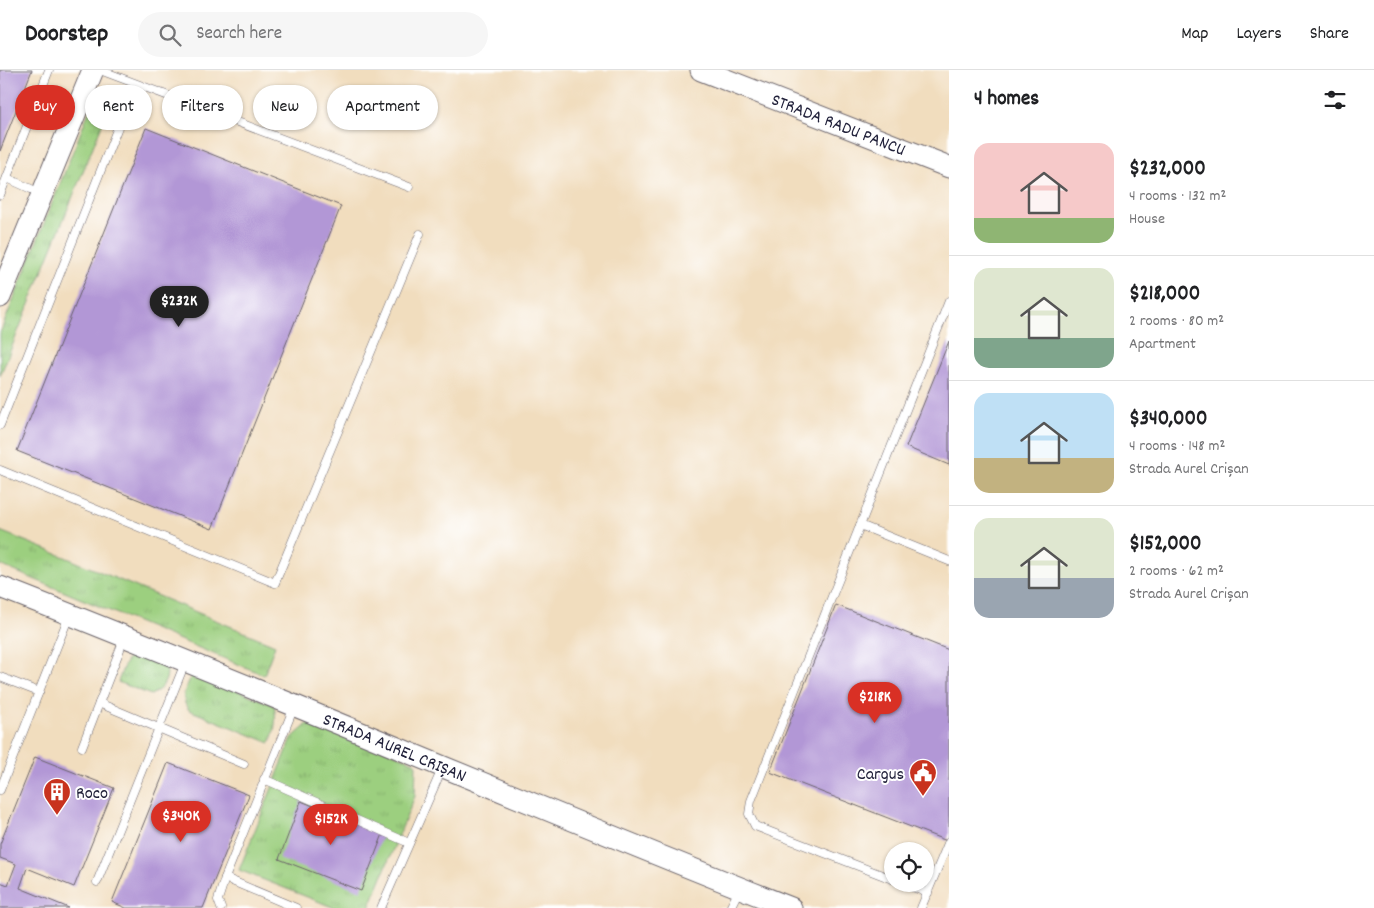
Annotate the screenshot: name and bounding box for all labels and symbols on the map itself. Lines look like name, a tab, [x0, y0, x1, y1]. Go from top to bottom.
street label: STRADA RADU PANCU	[767, 89, 909, 164]
pin: $232K	[144, 286, 214, 328]
pin: $218K	[840, 682, 910, 724]
street label: STRADA AUREL CRIȘAN	[318, 708, 470, 790]
public building icon: Cargus	[908, 758, 938, 797]
place label: Cargus	[857, 763, 904, 788]
building icon: Roco	[42, 777, 72, 816]
place label: Roco	[76, 782, 108, 807]
pin: $340K	[146, 800, 216, 843]
pin: $152K	[296, 804, 366, 846]

